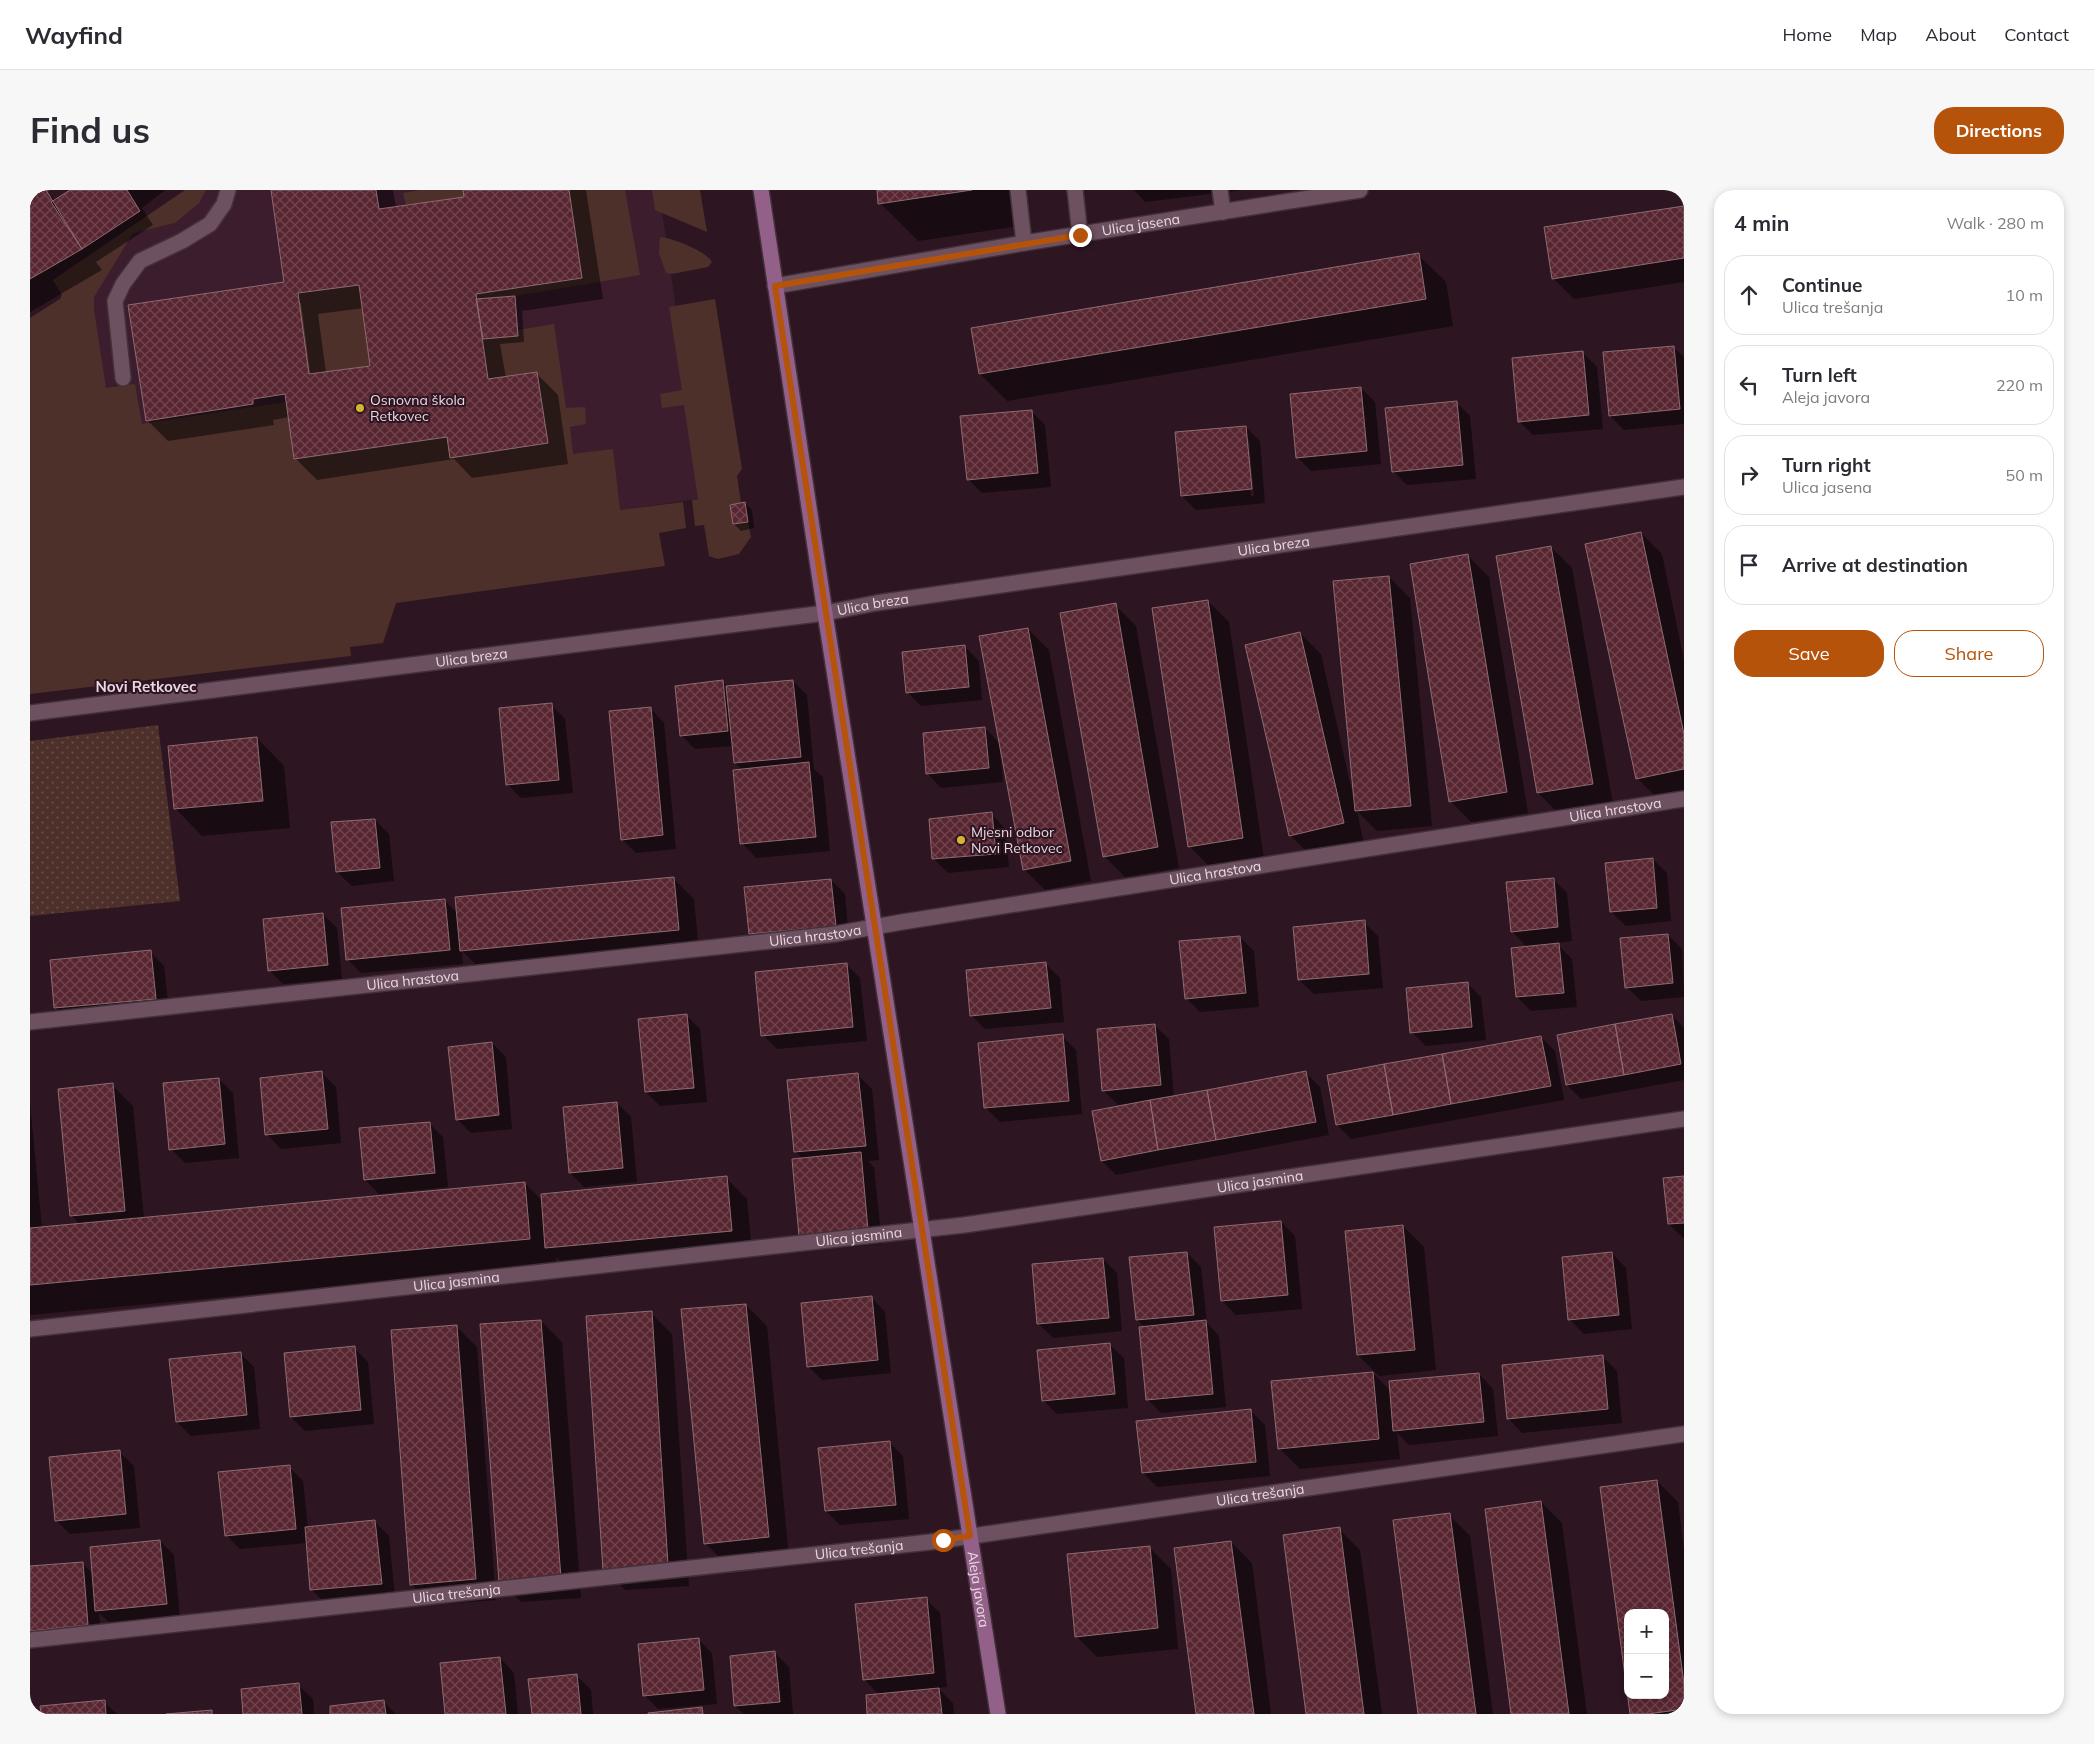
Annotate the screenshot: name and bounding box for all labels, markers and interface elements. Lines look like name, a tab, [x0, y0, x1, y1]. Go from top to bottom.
text: Wayfind	[25, 20, 123, 50]
text: Home	[1782, 23, 1832, 46]
text: Map	[1860, 23, 1897, 46]
text: About	[1925, 23, 1976, 46]
text: Contact	[2004, 23, 2069, 46]
button: Directions	[1934, 107, 2064, 154]
text: Find us	[30, 108, 150, 152]
street label: Ulica jasena	[1101, 210, 1181, 240]
text: 4 min	[1734, 210, 1789, 236]
text: Walk · 280 m	[1946, 213, 2044, 233]
route end	[1069, 224, 1092, 247]
text: Continue	[1782, 273, 1862, 297]
icon: ahead	[1735, 281, 1763, 309]
text: 10 m	[2006, 285, 2043, 305]
text: Ulica trešanja	[1782, 297, 1883, 317]
text: Turn left	[1782, 363, 1857, 387]
icon: left	[1735, 371, 1763, 399]
text: 220 m	[1996, 375, 2043, 395]
text: Aleja javora	[1782, 387, 1870, 407]
place label: Osnovna škola Retkovec	[370, 391, 465, 425]
marker: Osnovna škola Retkovec	[354, 402, 366, 414]
text: Turn right	[1782, 453, 1871, 477]
icon: right	[1735, 461, 1763, 489]
text: 50 m	[2006, 465, 2043, 485]
text: Ulica jasena	[1782, 477, 1872, 497]
street label: Ulica breza	[1237, 532, 1311, 560]
icon: arrive	[1735, 551, 1763, 579]
text: Arrive at destination	[1782, 553, 1968, 577]
street label: Ulica breza	[836, 589, 910, 619]
button: Save	[1734, 630, 1884, 677]
button: Share	[1894, 630, 2044, 677]
street label: Ulica breza	[434, 644, 509, 671]
district label: Novi Retkovec	[95, 677, 197, 696]
street label: Ulica hrastova	[1568, 794, 1663, 826]
place label: Mjesni odbor Novi Retkovec	[971, 823, 1063, 857]
marker: Mjesni odbor Novi Retkovec	[955, 834, 967, 846]
street label: Ulica hrastova	[1168, 857, 1263, 889]
street label: Ulica hrastova	[768, 920, 863, 950]
street label: Ulica hrastova	[366, 966, 460, 994]
street label: Ulica jasmina	[1216, 1166, 1304, 1197]
street label: Ulica jasmina	[815, 1223, 903, 1250]
street label: Ulica jasmina	[412, 1268, 501, 1295]
street label: Ulica trešanja	[1215, 1479, 1305, 1510]
route start	[932, 1529, 955, 1552]
street label: Ulica trešanja	[814, 1536, 904, 1563]
street label: Aleja javora	[964, 1550, 993, 1629]
street label: Ulica trešanja	[411, 1580, 502, 1607]
map controls	[1624, 1609, 1669, 1699]
button: +	[1624, 1609, 1669, 1654]
button: −	[1624, 1654, 1669, 1699]

